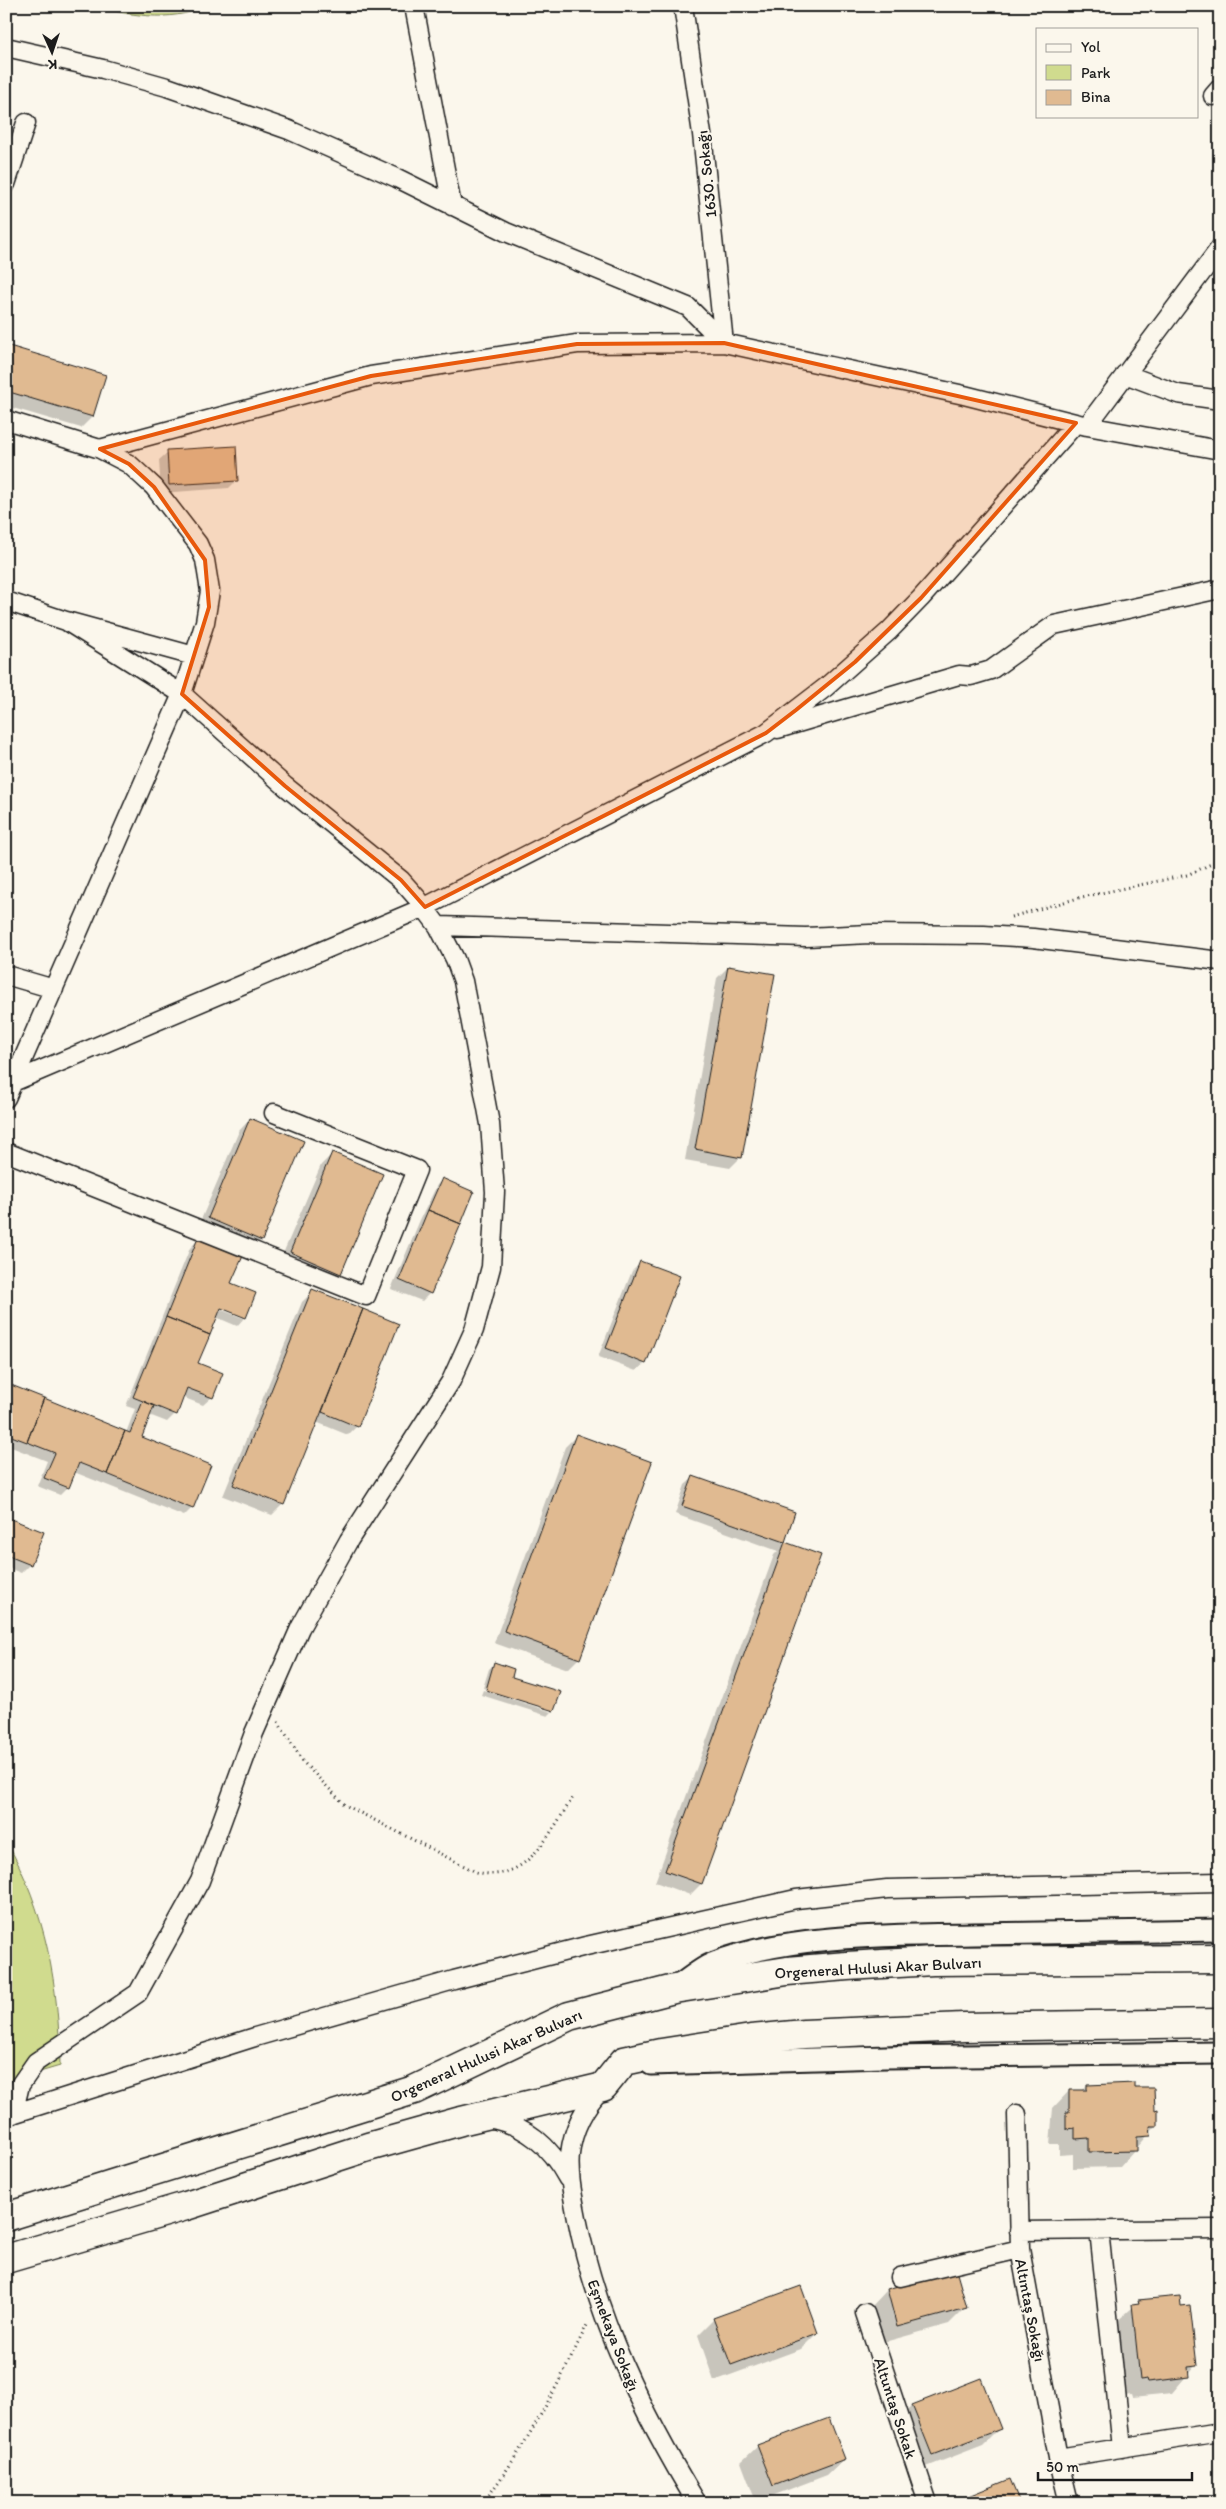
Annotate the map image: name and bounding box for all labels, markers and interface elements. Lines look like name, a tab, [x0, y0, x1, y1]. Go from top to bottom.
north arrow	[28, 28, 78, 78]
legend	[1036, 28, 1198, 118]
text: Yol	[1081, 38, 1101, 56]
text: K	[47, 56, 58, 73]
text: Park	[1081, 64, 1111, 82]
text: Bina	[1081, 88, 1111, 106]
street label: 1630. Sokağı	[692, 129, 721, 219]
street label: Orgeneral Hulusi Akar Bulvarı	[774, 1953, 982, 1982]
street label: Orgeneral Hulusi Akar Bulvarı	[388, 2005, 585, 2106]
street label: Altıntaş Sokağı	[1011, 2257, 1050, 2363]
street label: Eşmekaya Sokağı	[583, 2277, 644, 2394]
street label: Altuntaş Sokak	[870, 2355, 921, 2462]
scale bar	[1038, 2449, 1192, 2481]
text: 50 m	[1046, 2458, 1079, 2476]

